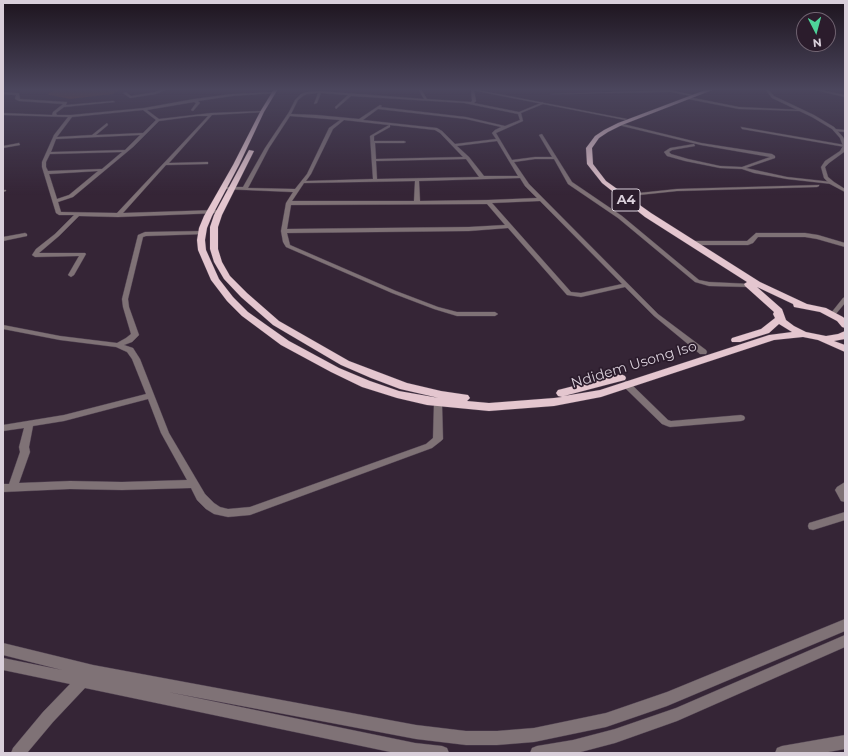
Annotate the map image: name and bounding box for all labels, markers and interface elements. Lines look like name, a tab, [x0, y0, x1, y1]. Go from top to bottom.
north arrow	[796, 12, 836, 52]
text: N	[812, 36, 822, 50]
road number: A4	[612, 189, 640, 211]
street label: Ndidem Usong Iso	[569, 338, 699, 392]

